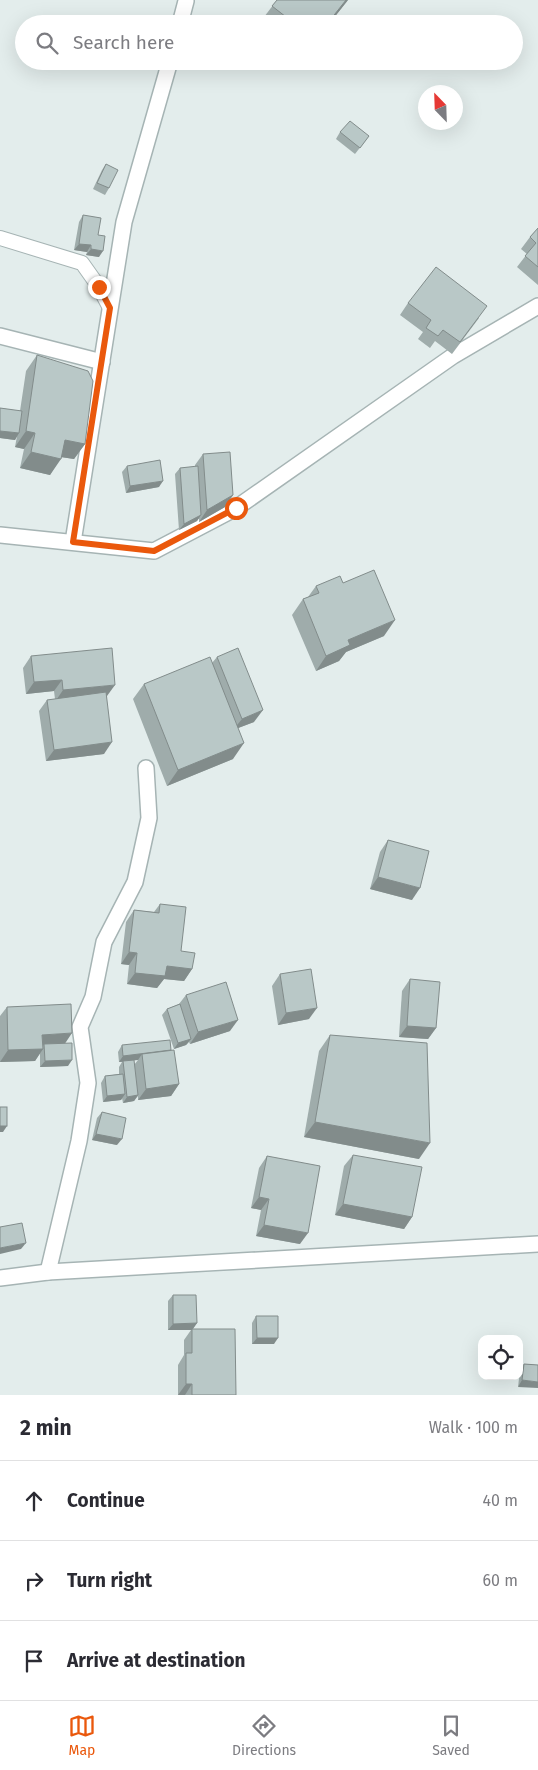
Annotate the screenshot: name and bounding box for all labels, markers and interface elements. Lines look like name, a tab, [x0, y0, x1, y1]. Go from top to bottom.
search box	[15, 15, 523, 70]
icon: search	[33, 29, 61, 57]
text: Search here	[73, 31, 174, 54]
north arrow	[418, 85, 463, 130]
route end	[88, 276, 111, 299]
route start	[225, 497, 248, 520]
map controls	[478, 1335, 523, 1380]
button: locate	[478, 1335, 523, 1380]
text: 2 min	[20, 1415, 72, 1441]
text: Walk · 100 m	[429, 1418, 518, 1437]
icon: ahead	[20, 1487, 48, 1515]
text: Continue	[67, 1489, 145, 1512]
text: 40 m	[483, 1491, 518, 1510]
icon: right	[20, 1567, 48, 1595]
text: Turn right	[67, 1569, 152, 1592]
text: 60 m	[483, 1571, 518, 1590]
icon: arrive	[20, 1647, 48, 1675]
text: Arrive at destination	[67, 1649, 246, 1672]
tab: Map	[68, 1712, 96, 1759]
tab: Directions	[232, 1712, 296, 1759]
tab: Saved	[432, 1712, 470, 1759]

